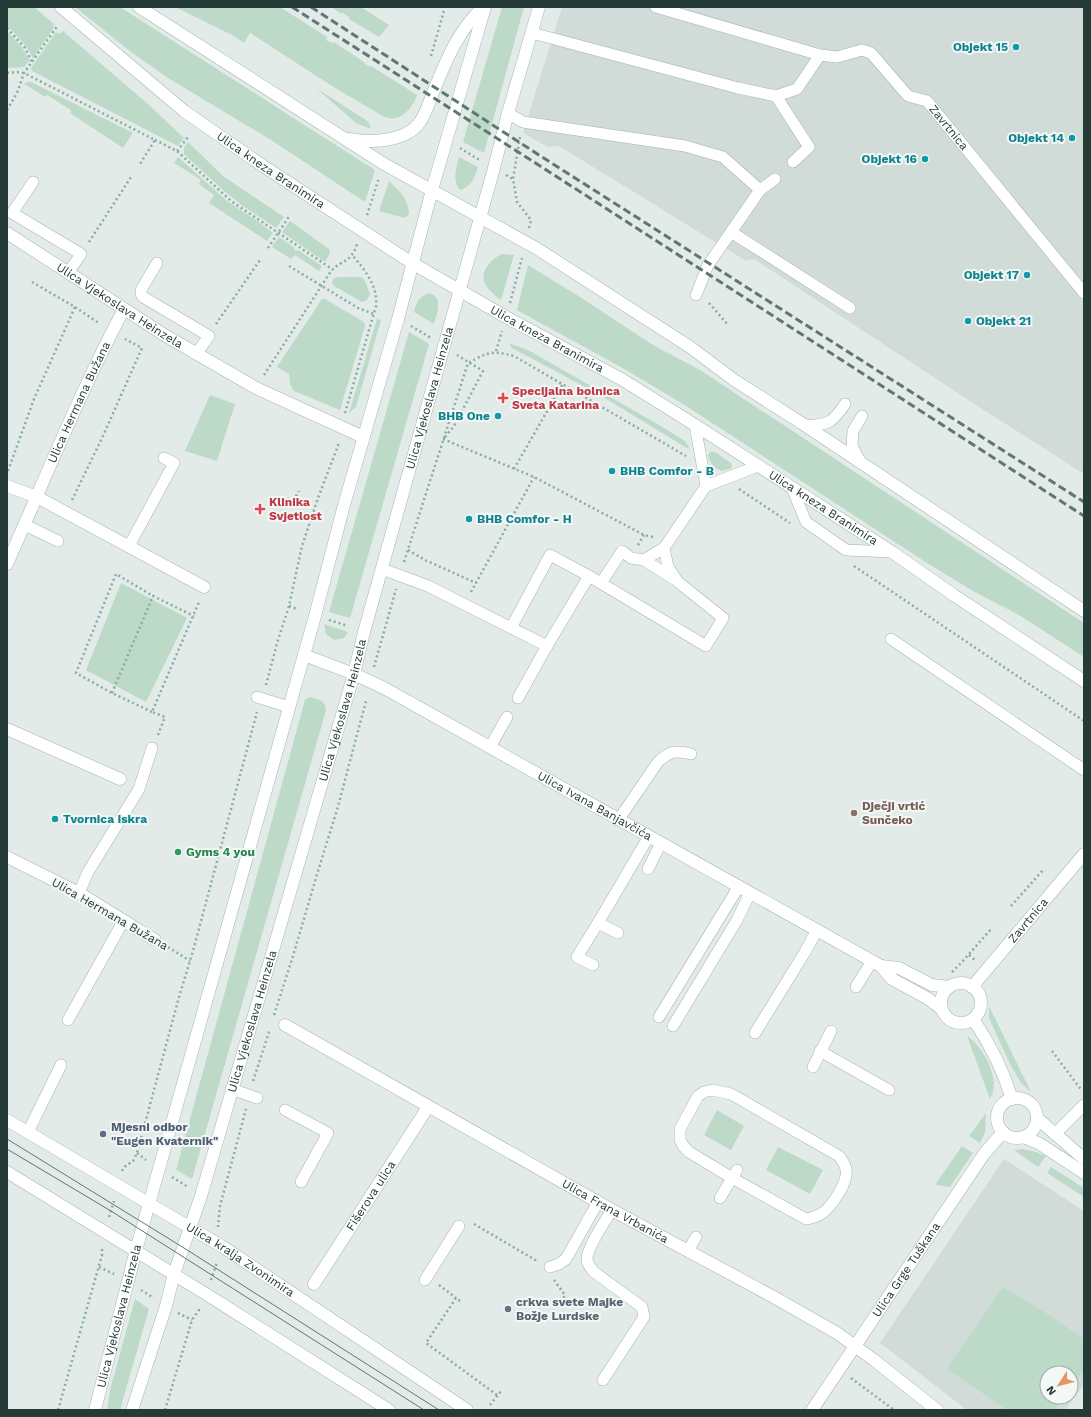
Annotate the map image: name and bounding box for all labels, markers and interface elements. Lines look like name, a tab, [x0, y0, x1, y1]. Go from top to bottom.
place label: Objekt 15	[953, 40, 1008, 54]
marker: Objekt 15	[1011, 42, 1021, 52]
street label: Zavrtnica	[926, 102, 971, 153]
street label: Ulica kneza Branimira	[214, 129, 328, 211]
place label: Objekt 14	[1008, 131, 1064, 145]
marker: Objekt 14	[1067, 133, 1077, 143]
place label: Objekt 16	[862, 152, 917, 166]
marker: Objekt 16	[920, 154, 930, 164]
street label: Ulica Vjekoslava Heinzela	[54, 260, 185, 351]
place label: Objekt 17	[964, 268, 1019, 282]
marker: Objekt 17	[1022, 270, 1032, 280]
street label: Ulica kneza Branimira	[488, 302, 606, 375]
place label: Objekt 21	[976, 314, 1031, 328]
marker: Objekt 21	[963, 316, 973, 326]
street label: Ulica Vjekoslava Heinzela	[403, 325, 456, 471]
street label: Ulica Hermana Bužana	[45, 339, 113, 465]
place label: Specijalna bolnica Sveta Katarina	[512, 384, 620, 412]
marker: Specijalna bolnica Sveta Katarina	[497, 392, 509, 404]
place label: BHB One	[438, 409, 490, 423]
marker: BHB One	[493, 411, 503, 421]
place label: BHB Comfor - B	[620, 464, 714, 478]
marker: BHB Comfor - B	[607, 466, 617, 476]
street label: Ulica kneza Branimira	[766, 467, 881, 548]
place label: Klinika Svjetlost	[269, 495, 323, 523]
marker: Klinika Svjetlost	[254, 503, 266, 515]
place label: BHB Comfor - H	[477, 512, 572, 526]
marker: BHB Comfor - H	[464, 514, 474, 524]
street label: Ulica Vjekoslava Heinzela	[316, 637, 369, 783]
street label: Ulica Ivana Banjavčića	[535, 768, 654, 843]
place label: Dječji vrtić Sunčeko	[862, 799, 925, 827]
marker: Dječji vrtić Sunčeko	[849, 808, 859, 818]
place label: Tvornica Iskra	[63, 812, 147, 826]
marker: Tvornica Iskra	[50, 814, 60, 824]
place label: Gyms 4 you	[186, 845, 255, 859]
marker: Gyms 4 you	[173, 847, 183, 857]
street label: Ulica Hermana Bužana	[49, 875, 171, 953]
street label: Zavrtnica	[1005, 895, 1051, 946]
street label: Ulica Vjekoslava Heinzela	[225, 948, 280, 1094]
place label: Mjesni odbor "Eugen Kvaternik"	[111, 1120, 218, 1148]
marker: Mjesni odbor "Eugen Kvaternik"	[98, 1129, 108, 1139]
street label: Fišerova ulica	[343, 1158, 399, 1233]
street label: Ulica Frana Vrbanića	[559, 1176, 671, 1246]
street label: Ulica kralja Zvonimira	[184, 1220, 297, 1300]
street label: Ulica Grge Tuškana	[869, 1220, 943, 1320]
street label: Ulica Vjekoslava Heinzela	[94, 1243, 144, 1389]
place label: crkva svete Majke Božje Lurdske	[516, 1295, 623, 1323]
marker: crkva svete Majke Božje Lurdske	[503, 1304, 513, 1314]
north arrow	[1039, 1365, 1079, 1405]
text: N	[1044, 1383, 1059, 1398]

